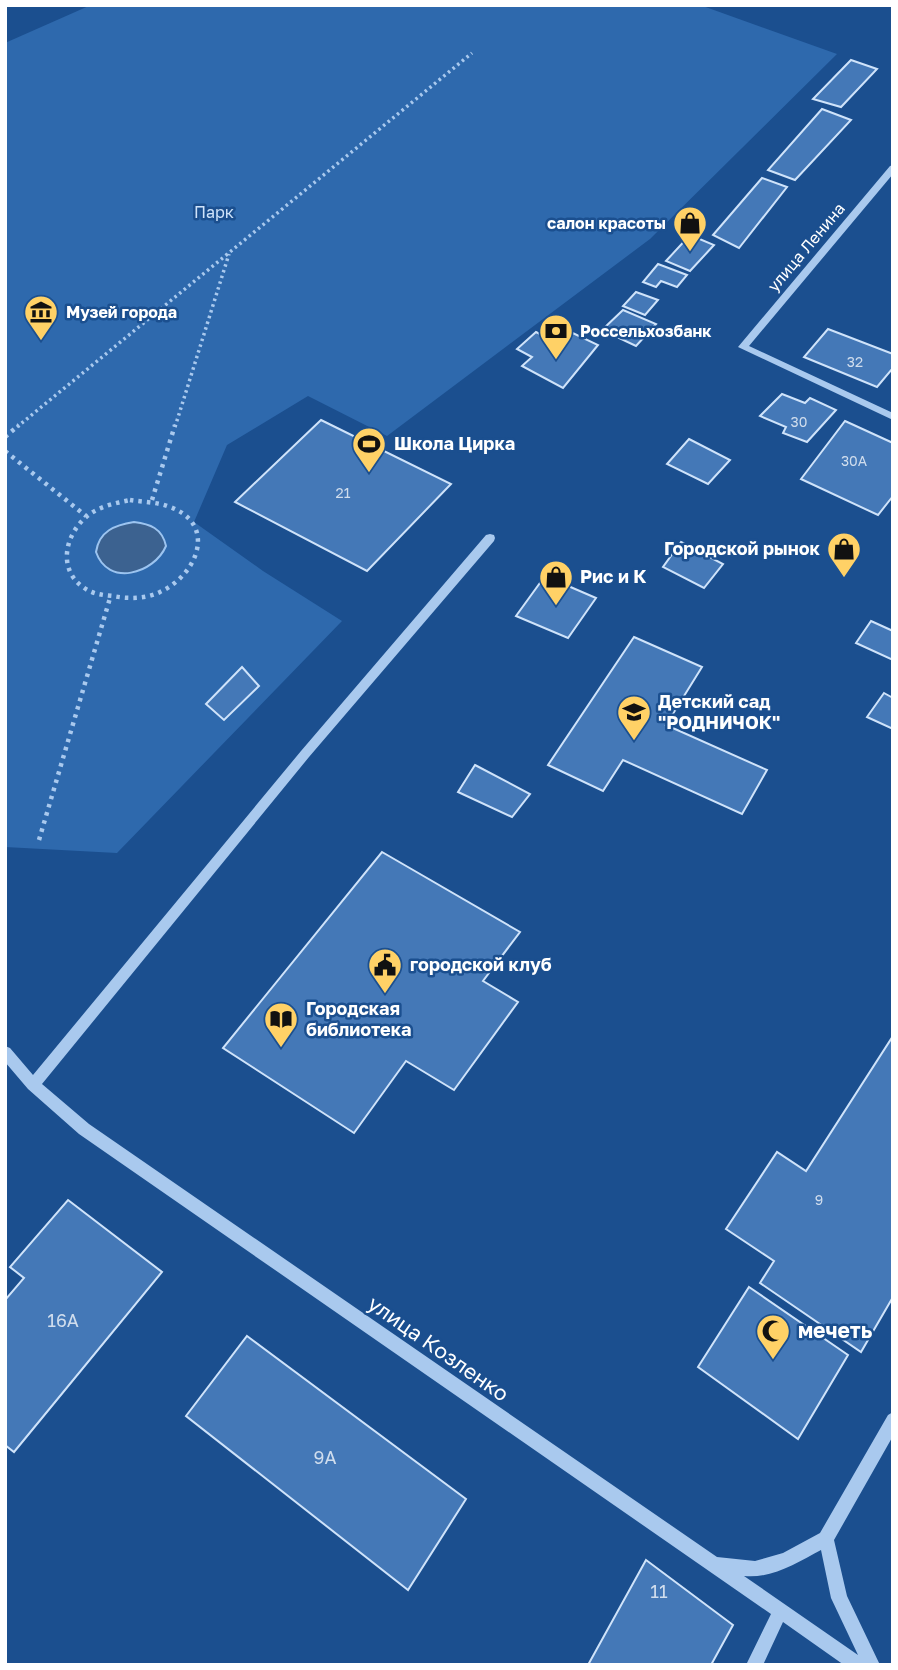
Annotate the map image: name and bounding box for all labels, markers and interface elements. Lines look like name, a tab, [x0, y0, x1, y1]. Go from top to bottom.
street label: улица Ленина	[763, 198, 849, 296]
park label: Парк	[194, 202, 234, 222]
shop icon: салон красоты	[671, 204, 709, 253]
place label: салон красоты	[547, 213, 666, 233]
museum icon: Музей города	[22, 293, 60, 342]
place label: Музей города	[66, 302, 177, 322]
bank icon: Россельхозбанк	[537, 312, 575, 361]
place label: Россельхозбанк	[580, 321, 712, 341]
house number: 32	[847, 353, 863, 370]
house number: 30	[791, 413, 807, 430]
sports icon: Школа Цирка	[350, 425, 388, 474]
place label: Школа Цирка	[394, 432, 515, 454]
house number: 30А	[841, 452, 868, 469]
house number: 21	[336, 484, 351, 501]
shop icon: Городской рынок	[825, 530, 863, 579]
place label: Городской рынок	[664, 537, 821, 559]
shop icon: Рис и К	[537, 558, 575, 607]
place label: Рис и К	[580, 565, 647, 587]
place label: Детский сад "РОДНИЧОК"	[658, 690, 780, 733]
school or university icon: Детский сад "РОДНИЧОК"	[615, 693, 653, 742]
public building icon: городской клуб	[366, 946, 404, 995]
place label: городской клуб	[410, 953, 552, 975]
place label: Городская библиотека	[306, 997, 411, 1040]
library icon: Городская библиотека	[262, 1000, 300, 1049]
house number: 9	[815, 1191, 823, 1208]
street label: улица Козленко	[363, 1290, 514, 1406]
house number: 16А	[47, 1309, 79, 1331]
mosque icon: мечеть	[754, 1312, 792, 1361]
place label: мечеть	[798, 1317, 873, 1343]
house number: 9А	[314, 1446, 336, 1468]
house number: 11	[650, 1580, 668, 1602]

